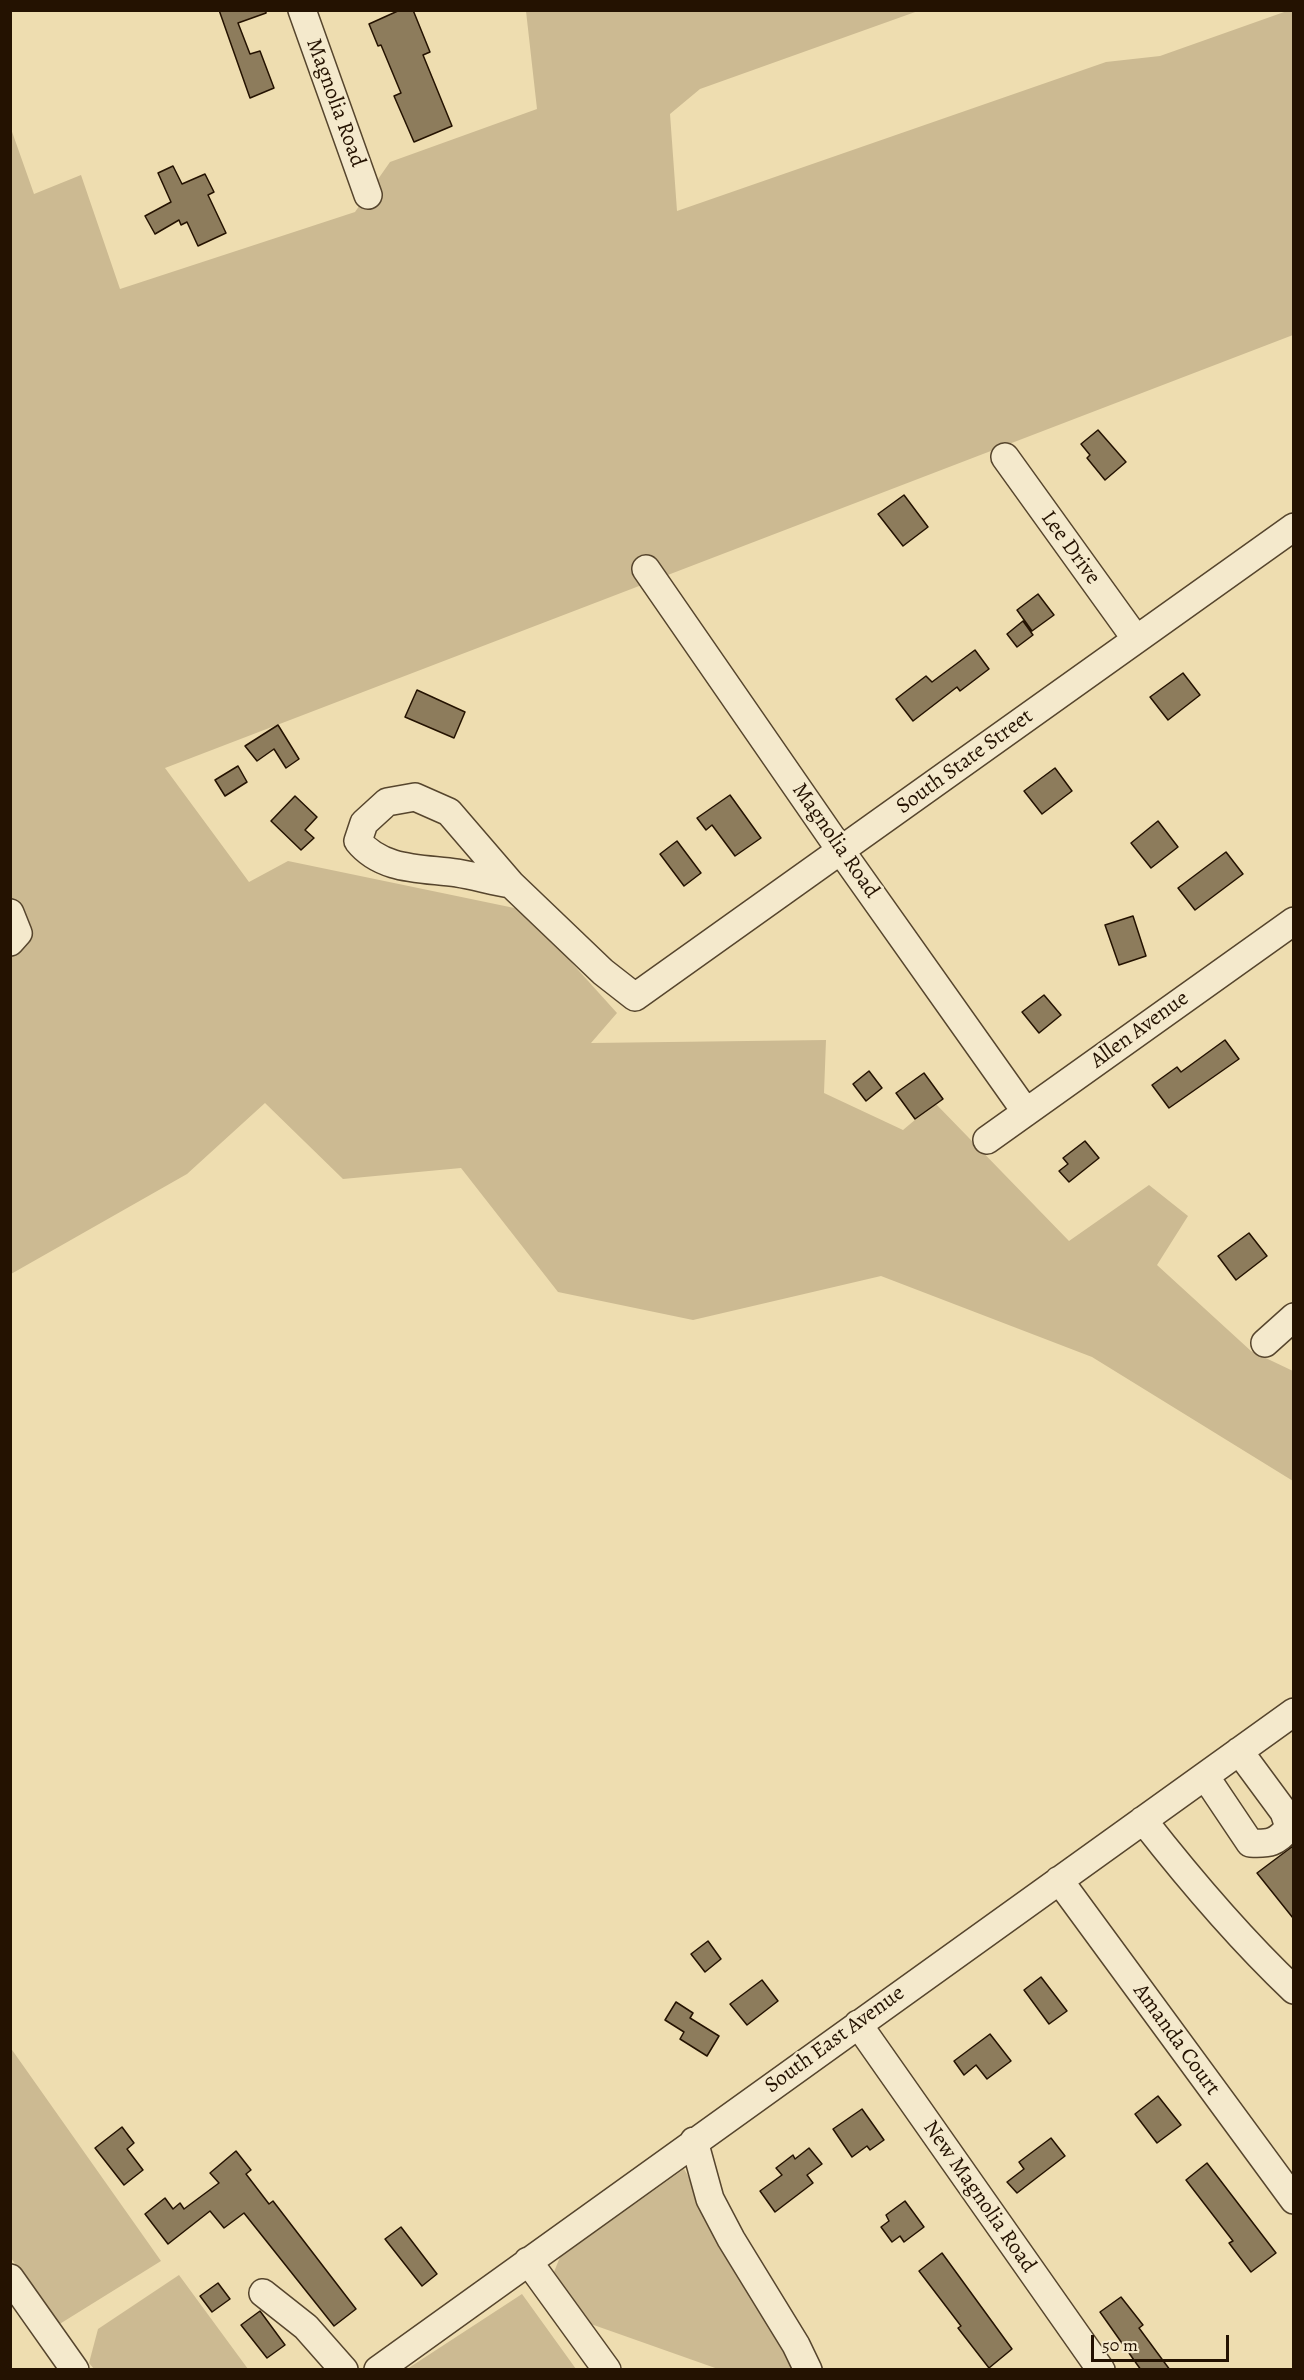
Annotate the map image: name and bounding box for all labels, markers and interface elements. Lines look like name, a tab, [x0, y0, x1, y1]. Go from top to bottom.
street label: Magnolia Road	[300, 35, 370, 171]
street label: Lee Drive	[1034, 506, 1106, 590]
street label: South State Street	[892, 704, 1038, 820]
street label: Magnolia Road	[786, 778, 884, 904]
street label: Allen Avenue	[1086, 986, 1194, 1074]
street label: Amanda Court	[1127, 1979, 1225, 2101]
street label: South East Avenue	[760, 1980, 910, 2100]
street label: New Magnolia Road	[917, 2116, 1041, 2278]
scale bar	[1094, 2323, 1232, 2361]
text: 50 m	[1102, 2333, 1138, 2357]

